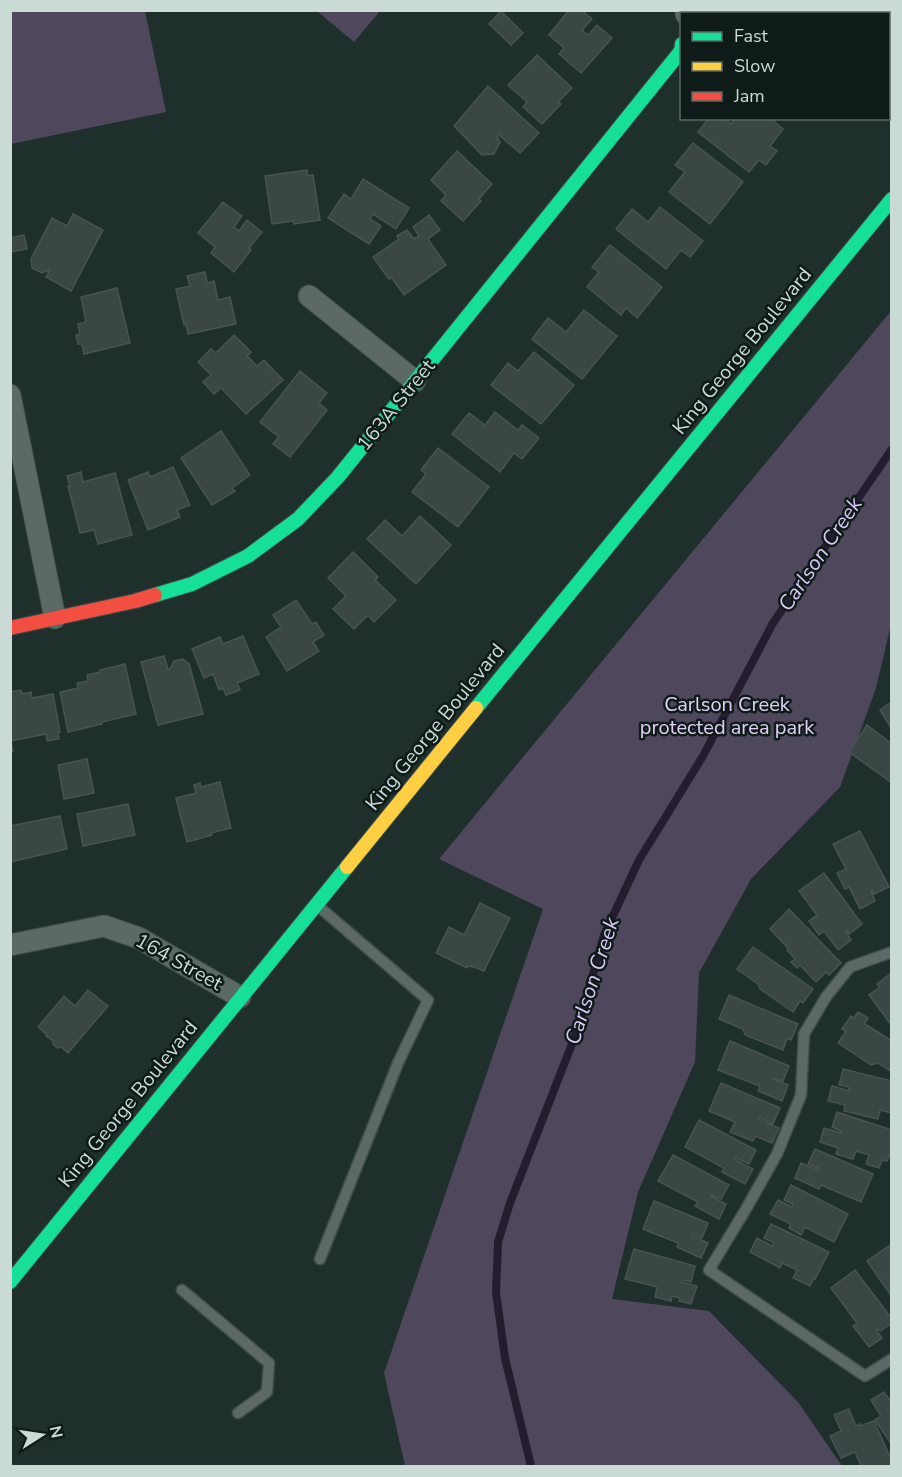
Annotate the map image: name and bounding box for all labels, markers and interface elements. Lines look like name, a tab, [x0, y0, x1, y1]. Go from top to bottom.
legend	[680, 12, 890, 120]
text: Fast	[734, 24, 769, 48]
text: Slow	[734, 54, 775, 78]
text: Jam	[733, 84, 765, 108]
street label: King George Boulevard	[666, 262, 818, 440]
street label: 163A Street	[351, 353, 442, 456]
water label: Carlson Creek	[771, 491, 869, 617]
street label: King George Boulevard	[359, 638, 511, 816]
park label: Carlson Creek protected area park	[640, 691, 815, 741]
water label: Carlson Creek	[558, 913, 626, 1048]
street label: 164 Street	[131, 927, 228, 997]
street label: King George Boulevard	[52, 1015, 204, 1193]
north arrow	[12, 1405, 72, 1465]
text: N	[44, 1424, 68, 1440]

